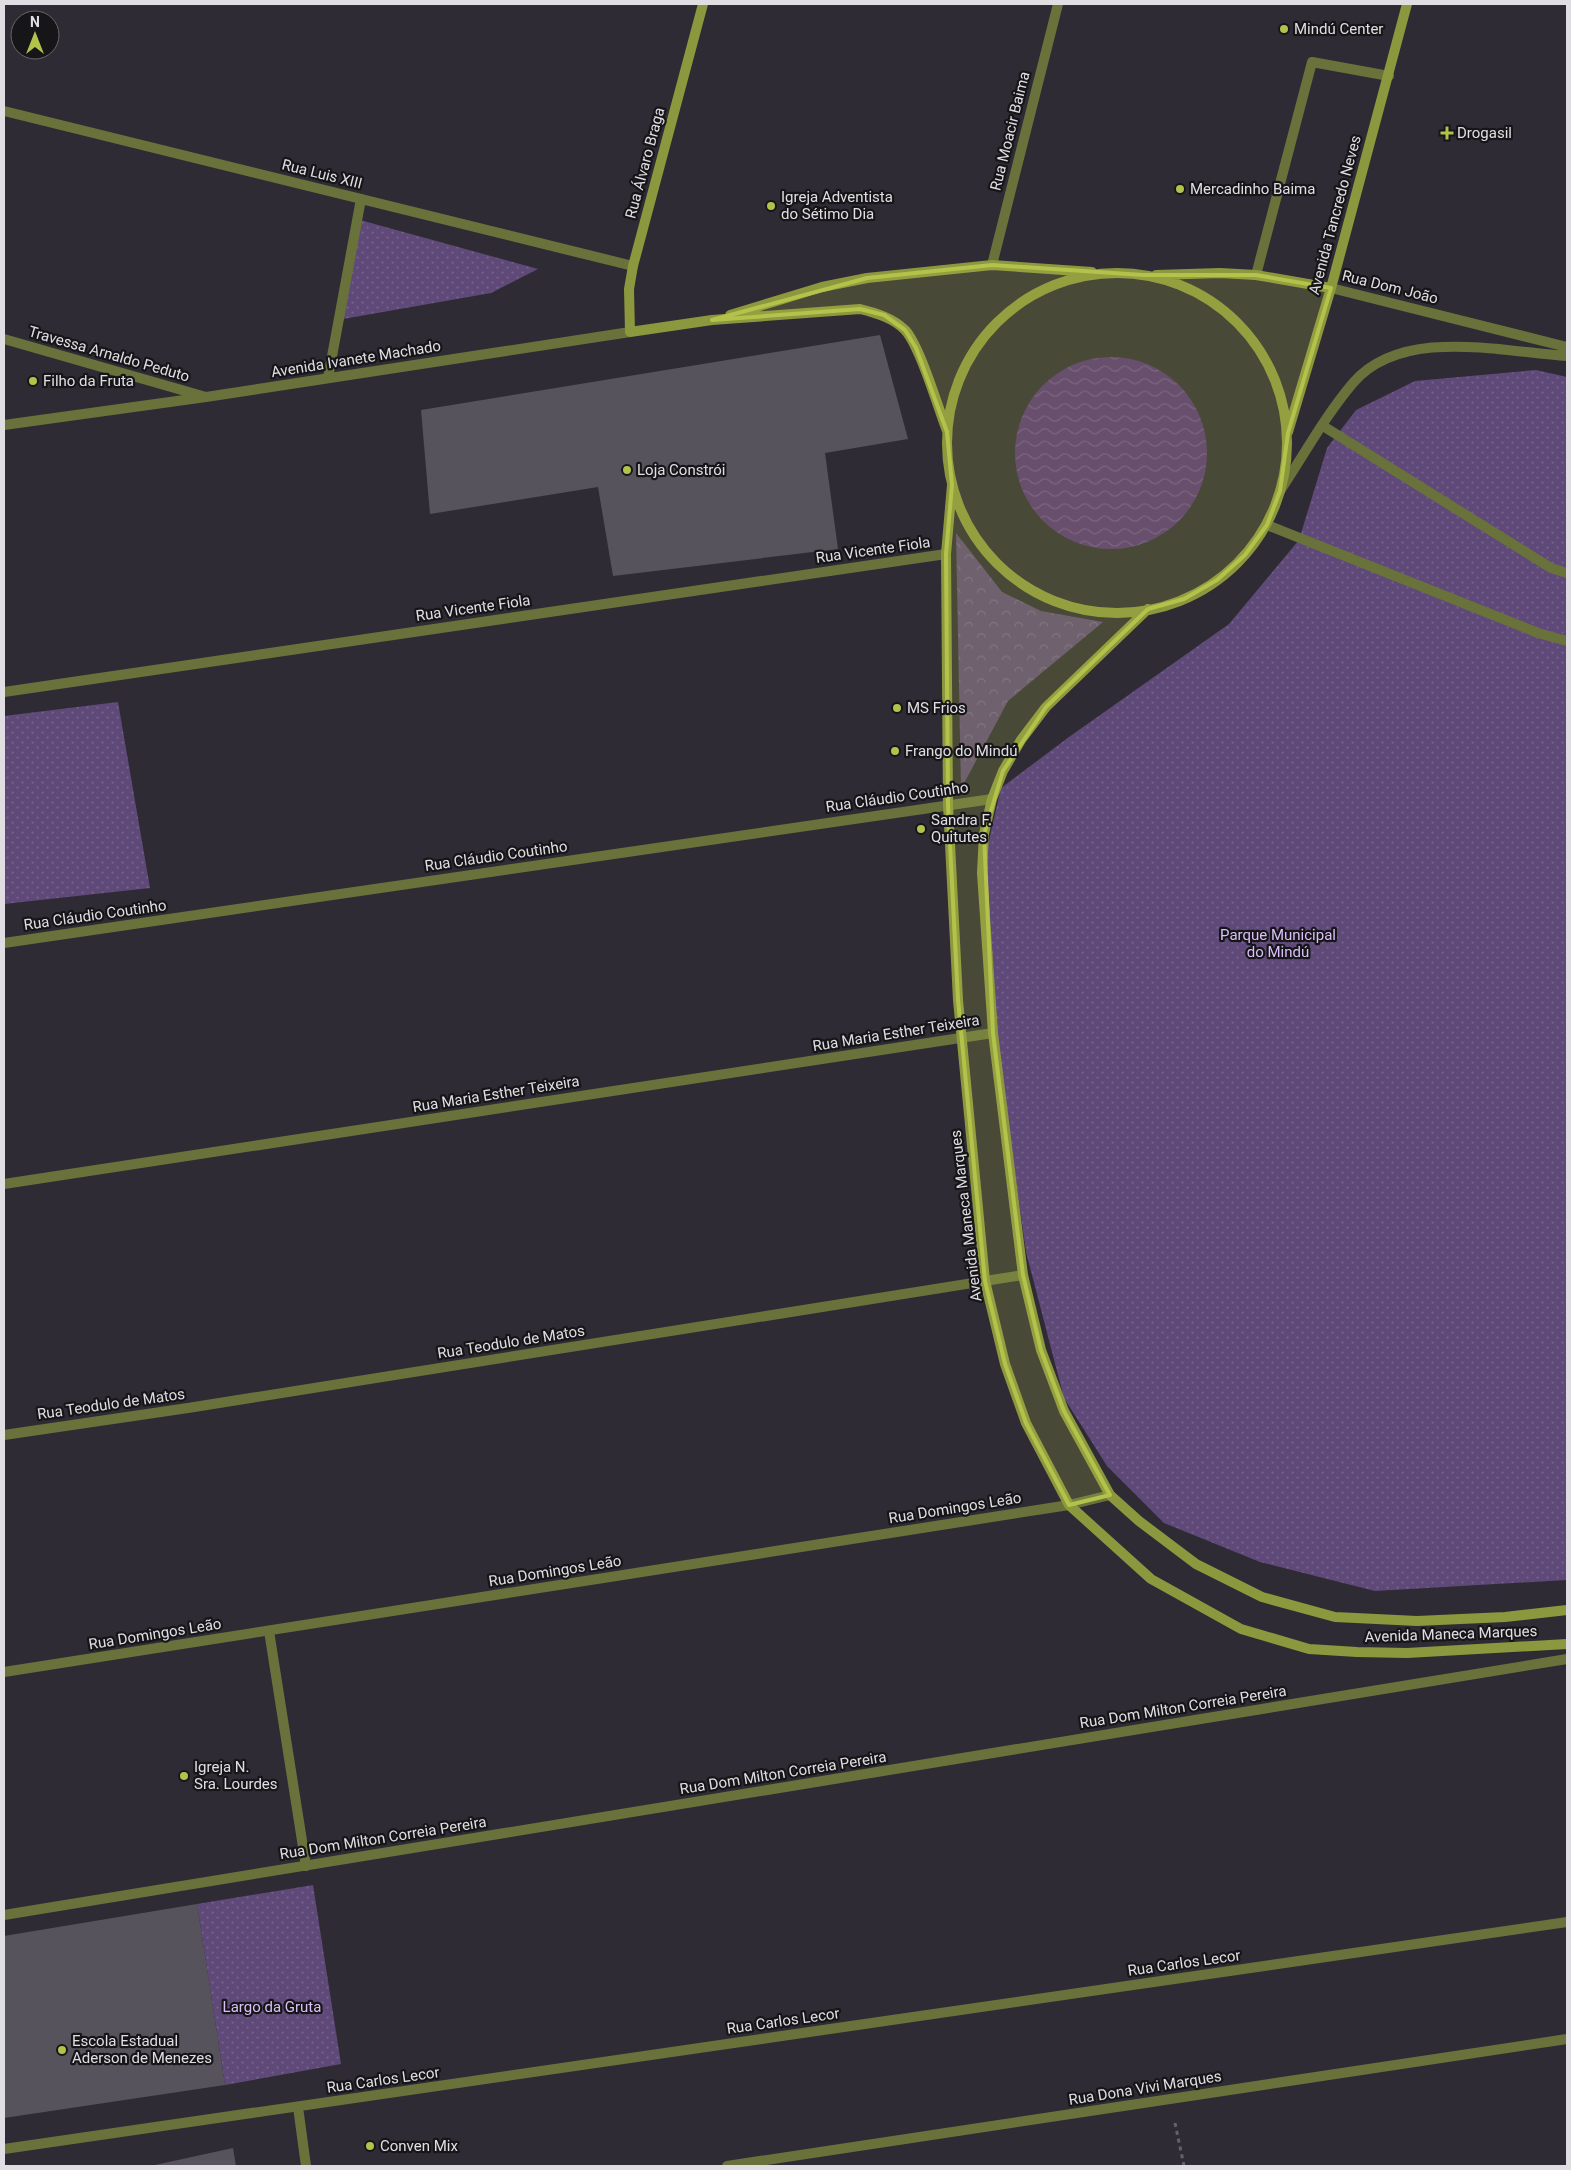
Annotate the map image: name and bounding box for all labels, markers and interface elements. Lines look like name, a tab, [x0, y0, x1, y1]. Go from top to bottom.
north arrow	[10, 10, 60, 60]
text: N	[30, 14, 40, 30]
place label: Mindú Center	[1294, 20, 1383, 38]
marker: Mindú Center	[1278, 23, 1290, 35]
street label: Rua Moacir Baima	[987, 70, 1033, 192]
street label: Rua Álvaro Braga	[622, 105, 668, 221]
place label: Drogasil	[1457, 124, 1512, 142]
marker: Drogasil	[1441, 127, 1453, 139]
street label: Avenida Tancredo Neves	[1305, 133, 1365, 297]
street label: Rua Luis XIII	[280, 155, 364, 193]
place label: Mercadinho Baima	[1190, 180, 1315, 198]
marker: Mercadinho Baima	[1174, 183, 1186, 195]
place label: Igreja Adventista do Sétimo Dia	[781, 188, 893, 223]
marker: Igreja Adventista do Sétimo Dia	[765, 200, 777, 212]
street label: Rua Dom João	[1340, 266, 1440, 308]
street label: Travessa Arnaldo Peduto	[26, 322, 192, 386]
street label: Avenida Ivanete Machado	[270, 337, 442, 381]
place label: Filho da Fruta	[43, 372, 134, 390]
marker: Filho da Fruta	[27, 375, 39, 387]
place label: Loja Constrói	[637, 461, 726, 479]
marker: Loja Constrói	[621, 464, 633, 476]
street label: Rua Vicente Fiola	[815, 533, 931, 567]
street label: Rua Vicente Fiola	[415, 591, 531, 625]
place label: MS Frios	[907, 699, 966, 717]
marker: MS Frios	[891, 702, 903, 714]
place label: Frango do Mindú	[905, 742, 1018, 760]
marker: Frango do Mindú	[889, 745, 901, 757]
street label: Rua Cláudio Coutinho	[825, 778, 969, 816]
place label: Sandra F. Quitutes	[931, 811, 992, 846]
marker: Sandra F. Quitutes	[915, 823, 927, 835]
street label: Rua Cláudio Coutinho	[424, 837, 568, 875]
street label: Rua Cláudio Coutinho	[23, 896, 167, 934]
park label: Parque Municipal do Mindú	[1220, 926, 1336, 961]
street label: Rua Maria Esther Teixeira	[811, 1011, 981, 1055]
street label: Rua Maria Esther Teixeira	[411, 1072, 581, 1116]
street label: Avenida Maneca Marques	[947, 1129, 985, 1303]
street label: Rua Teodulo de Matos	[436, 1321, 586, 1363]
street label: Rua Teodulo de Matos	[36, 1385, 186, 1423]
street label: Rua Domingos Leão	[887, 1489, 1023, 1527]
street label: Rua Domingos Leão	[487, 1552, 623, 1590]
street label: Rua Domingos Leão	[87, 1615, 223, 1653]
street label: Avenida Maneca Marques	[1364, 1622, 1538, 1646]
street label: Rua Dom Milton Correia Pereira	[1078, 1682, 1288, 1732]
street label: Rua Dom Milton Correia Pereira	[678, 1748, 888, 1798]
place label: Igreja N. Sra. Lourdes	[194, 1758, 278, 1793]
marker: Igreja N. Sra. Lourdes	[178, 1770, 190, 1782]
street label: Rua Dom Milton Correia Pereira	[278, 1813, 488, 1863]
street label: Rua Carlos Lecor	[1127, 1946, 1241, 1980]
park label: Largo da Gruta	[223, 1998, 321, 2016]
street label: Rua Carlos Lecor	[726, 2004, 840, 2038]
place label: Escola Estadual Aderson de Menezes	[72, 2032, 212, 2067]
marker: Escola Estadual Aderson de Menezes	[56, 2044, 68, 2056]
street label: Rua Carlos Lecor	[326, 2063, 440, 2097]
street label: Rua Dona Vivi Marques	[1067, 2067, 1223, 2109]
place label: Conven Mix	[380, 2137, 458, 2155]
marker: Conven Mix	[364, 2140, 376, 2152]

